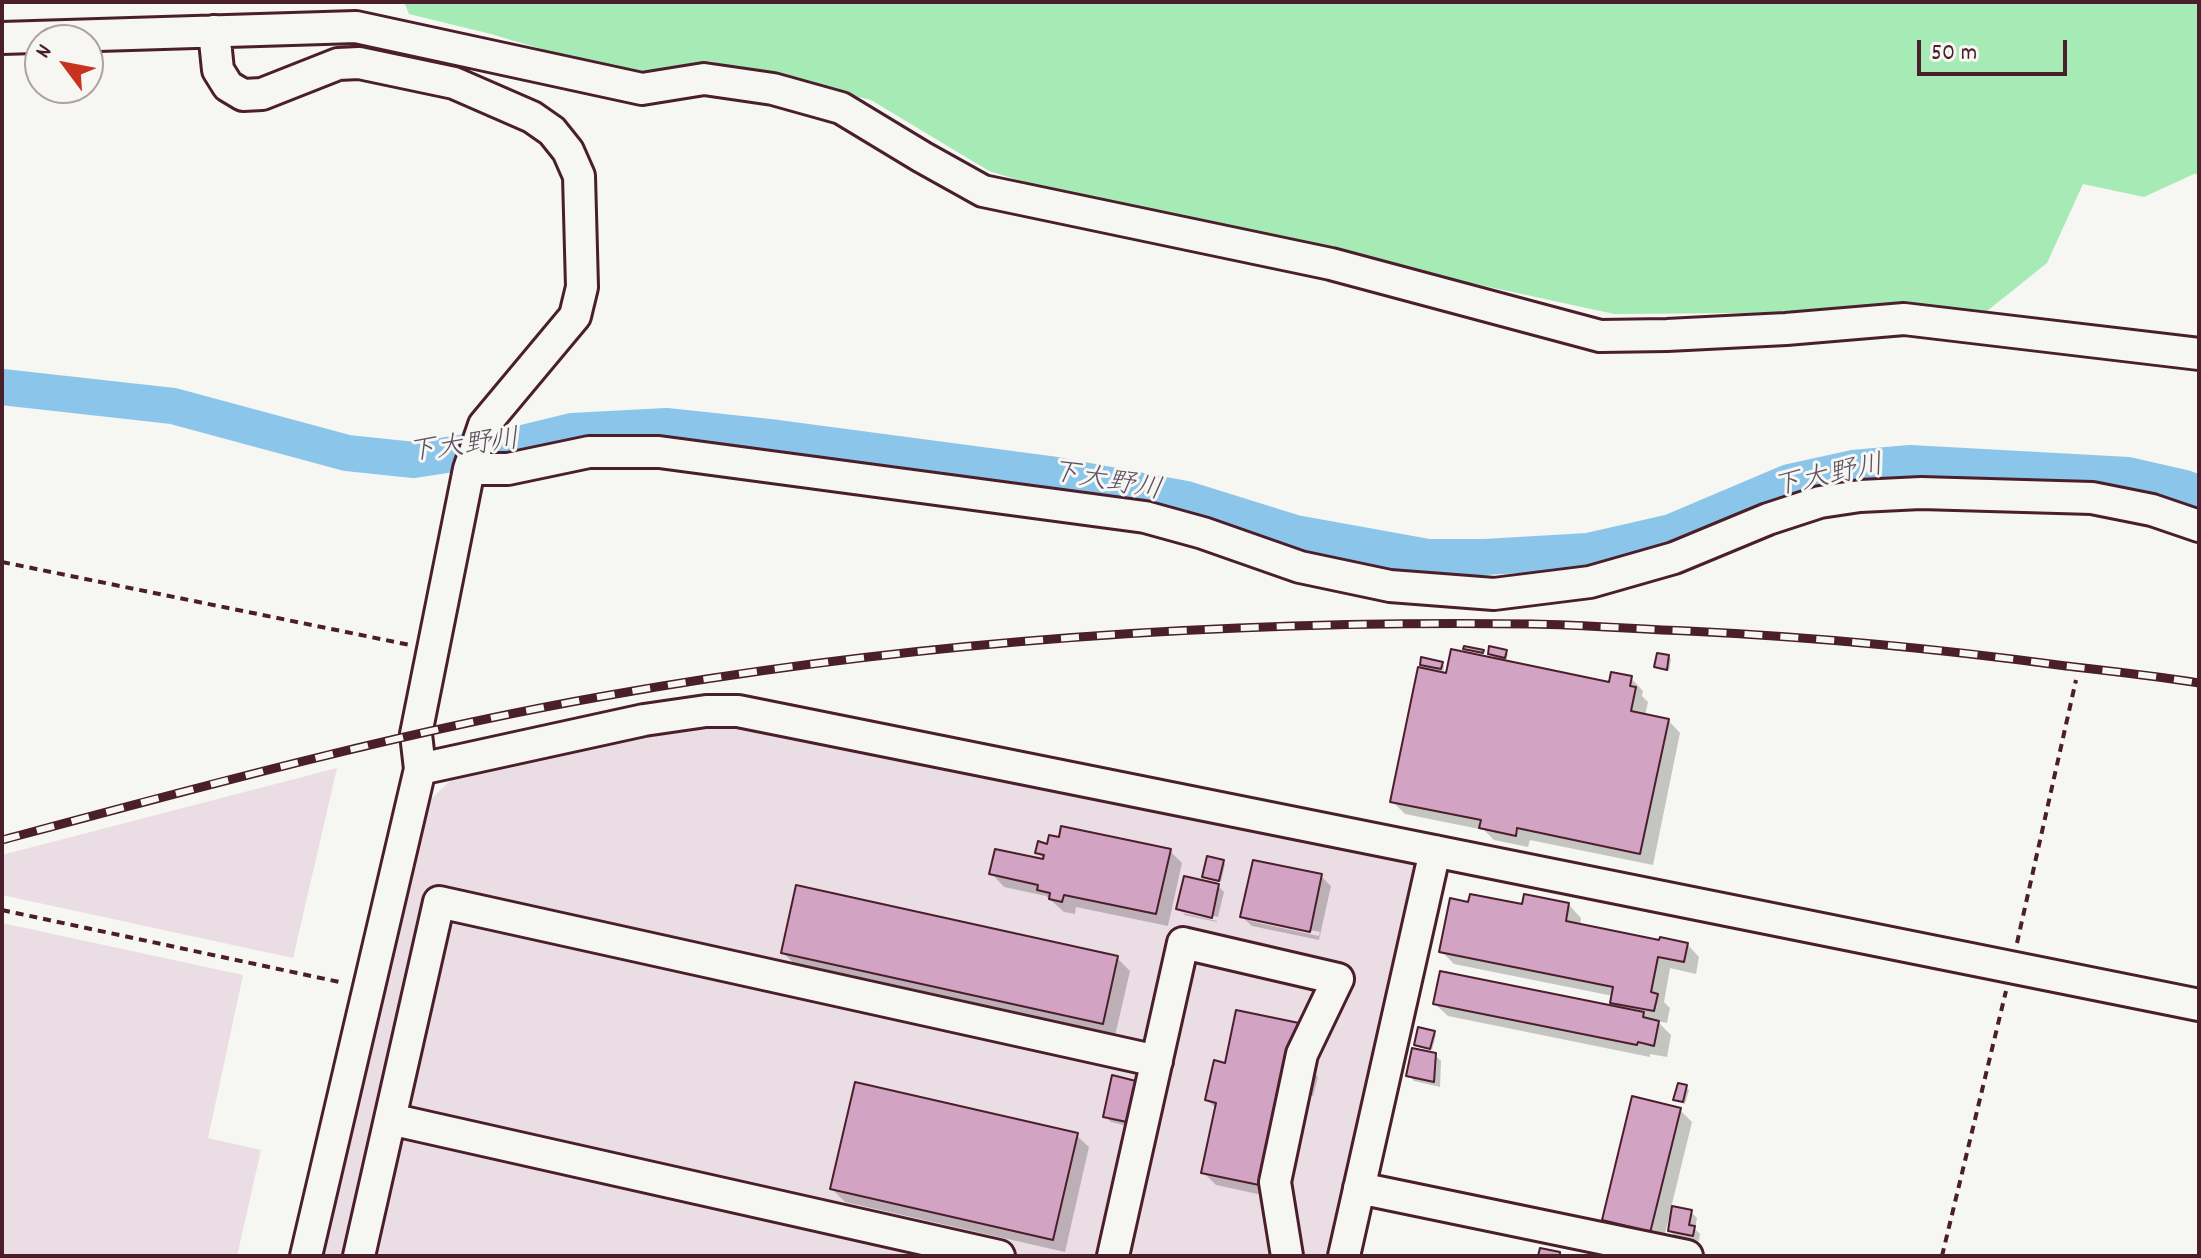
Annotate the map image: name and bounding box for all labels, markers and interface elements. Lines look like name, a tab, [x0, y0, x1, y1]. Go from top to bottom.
north arrow	[24, 24, 104, 104]
scale bar	[1921, 24, 2071, 74]
text: 50 m	[1931, 37, 1977, 71]
text: N	[29, 39, 61, 65]
water label: 下大野川	[406, 426, 522, 472]
water label: 下大野川	[1771, 451, 1887, 507]
water label: 下大野川	[1048, 458, 1164, 510]

